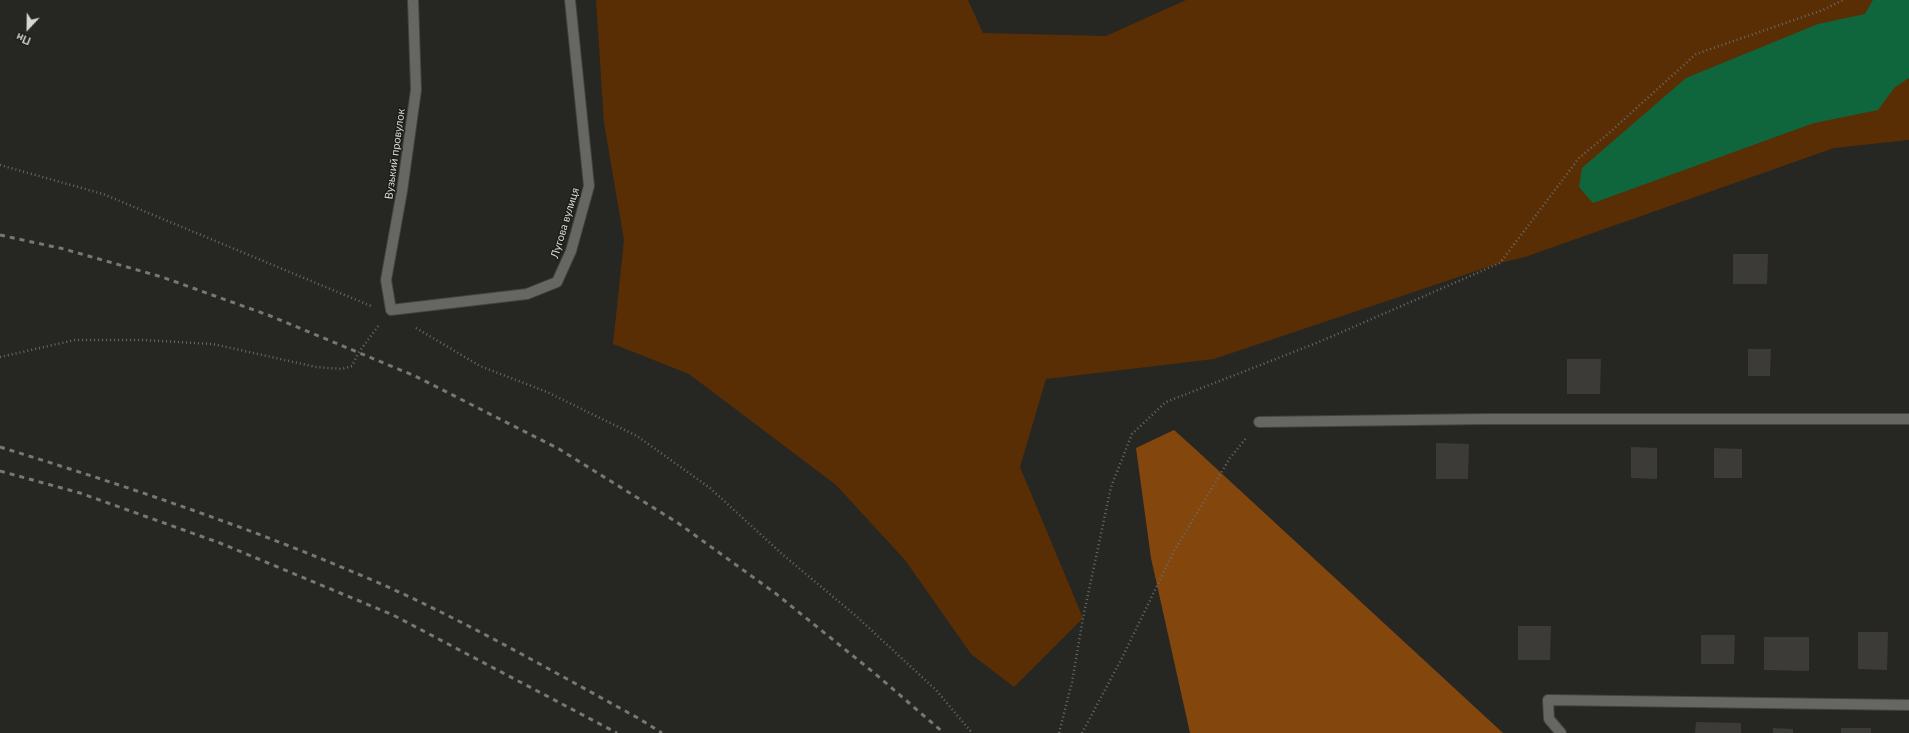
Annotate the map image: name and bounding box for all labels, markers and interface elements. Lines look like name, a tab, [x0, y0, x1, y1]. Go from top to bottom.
north arrow	[8, 8, 48, 48]
text: Пн	[14, 31, 32, 48]
street label: Вузький провулок	[382, 108, 408, 200]
street label: Лугова вулиця	[548, 186, 582, 260]

